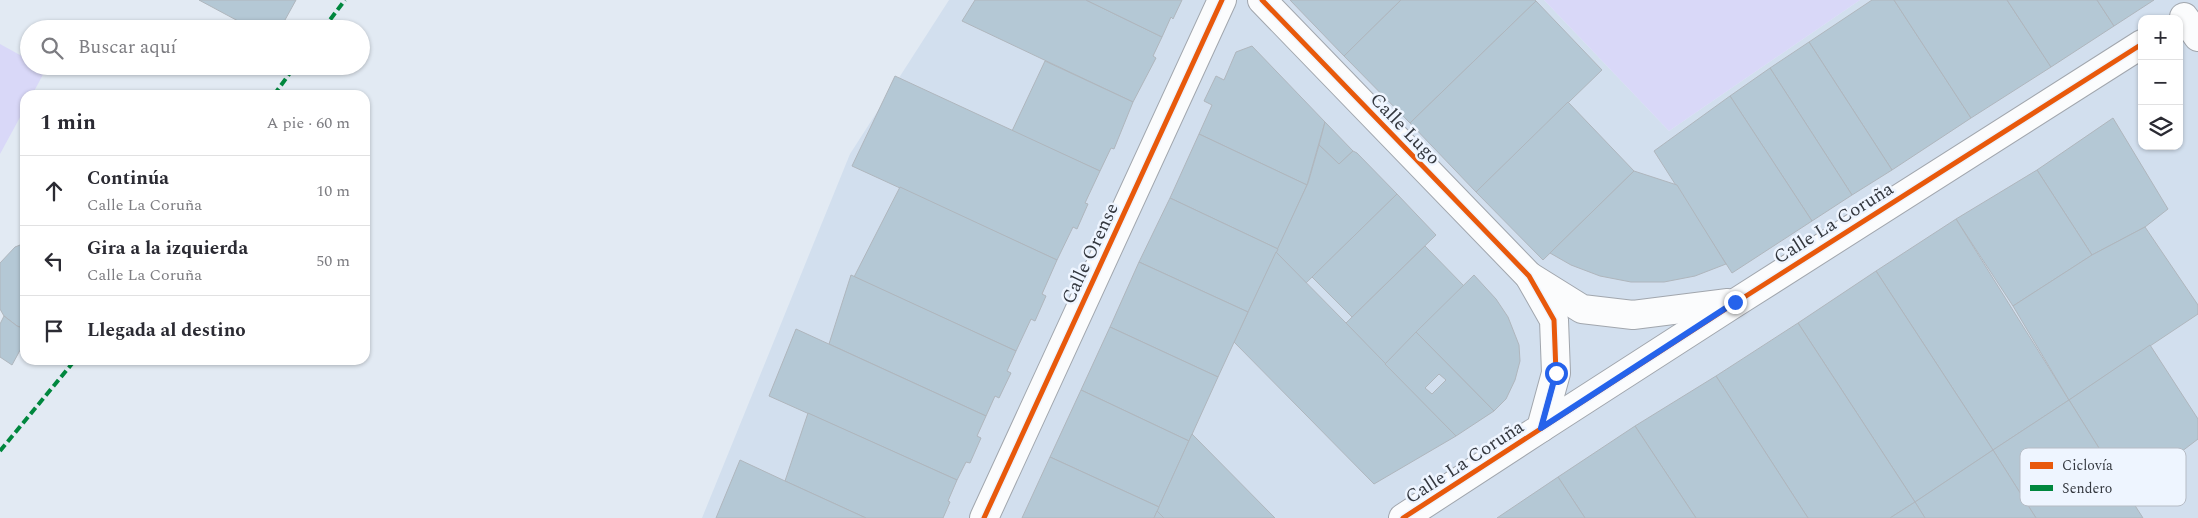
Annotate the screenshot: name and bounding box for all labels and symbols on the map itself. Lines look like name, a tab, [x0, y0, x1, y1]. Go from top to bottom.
street label: Calle Lugo	[1363, 86, 1447, 172]
street label: Calle La Coruña	[1768, 174, 1900, 272]
street label: Calle Orense	[1054, 198, 1126, 309]
route end	[1724, 291, 1747, 314]
route start	[1545, 362, 1568, 385]
street label: Calle La Coruña	[1400, 412, 1531, 512]
legend	[2020, 448, 2186, 506]
text: Ciclovía	[2062, 455, 2113, 476]
text: Sendero	[2062, 478, 2112, 499]

